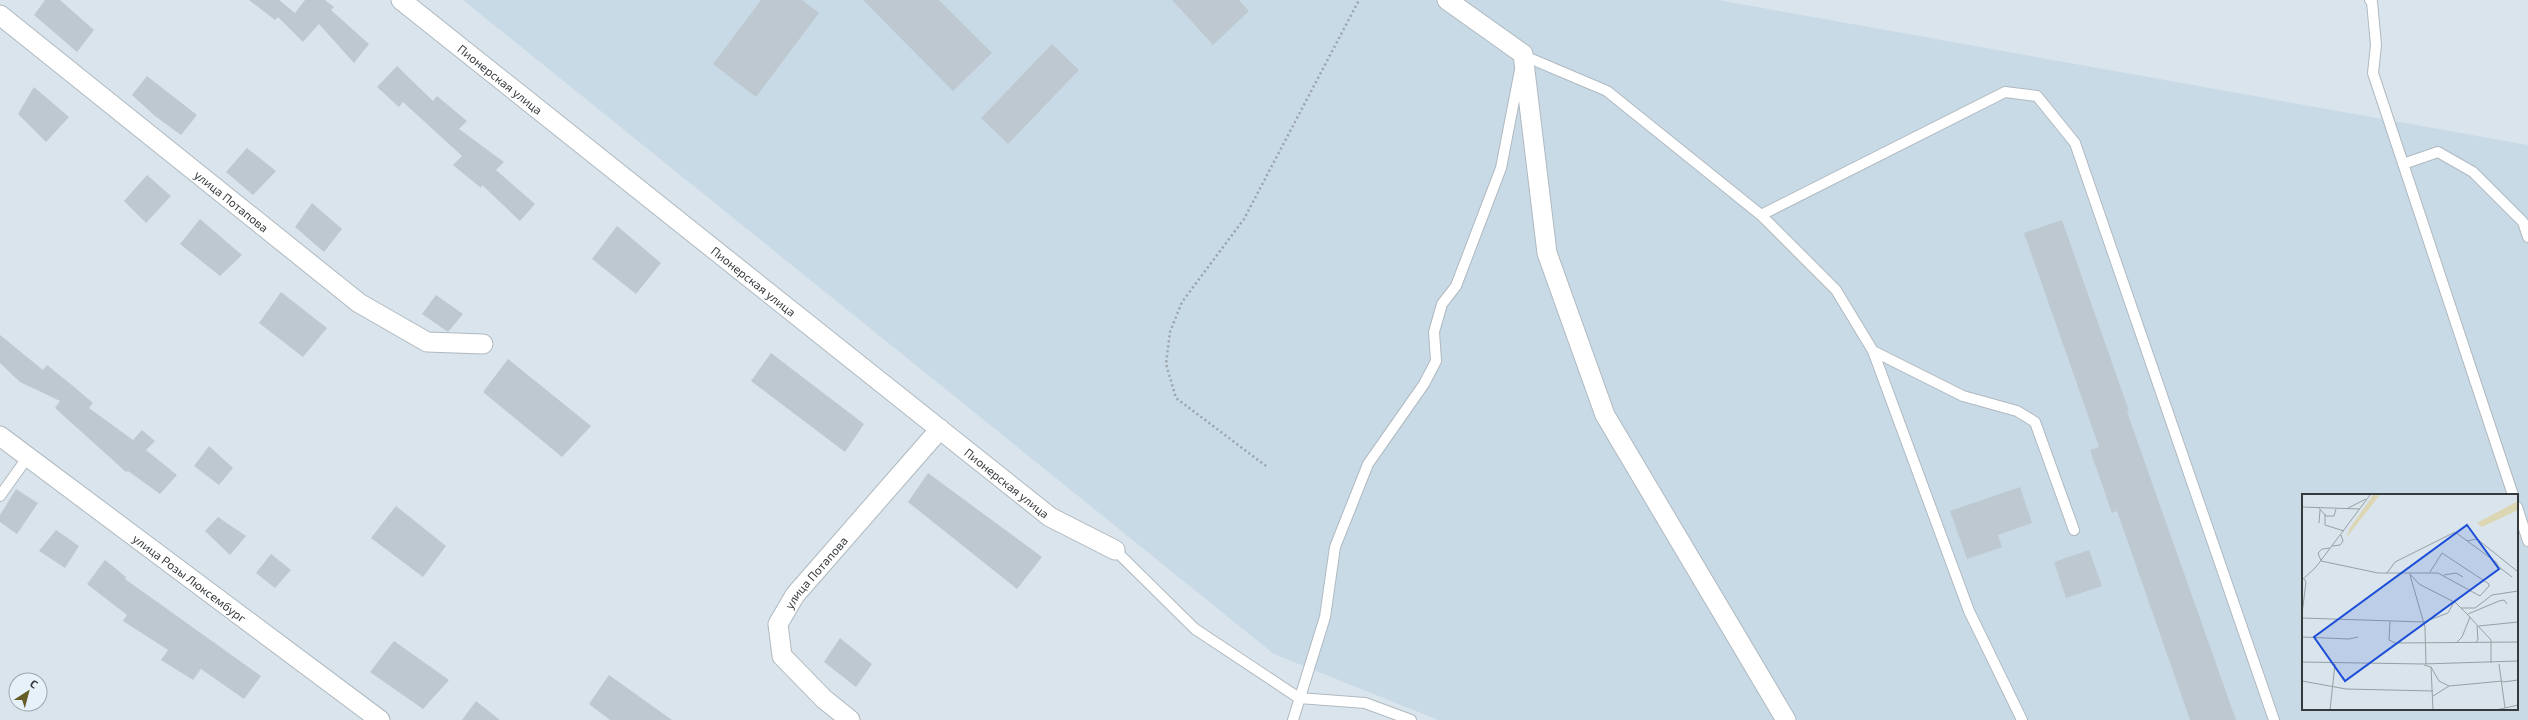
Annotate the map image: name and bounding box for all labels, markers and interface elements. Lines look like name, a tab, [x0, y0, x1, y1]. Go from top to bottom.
street label: Пионерская улица	[455, 41, 545, 117]
street label: улица Потапова	[191, 167, 271, 235]
street label: Пионерская улица	[709, 243, 799, 319]
street label: Пионерская улица	[962, 445, 1052, 521]
inset map	[2302, 494, 2518, 710]
street label: улица Розы Люксембург	[130, 531, 250, 625]
street label: улица Потапова	[782, 533, 850, 612]
north arrow	[8, 672, 48, 712]
text: С	[28, 676, 41, 691]

